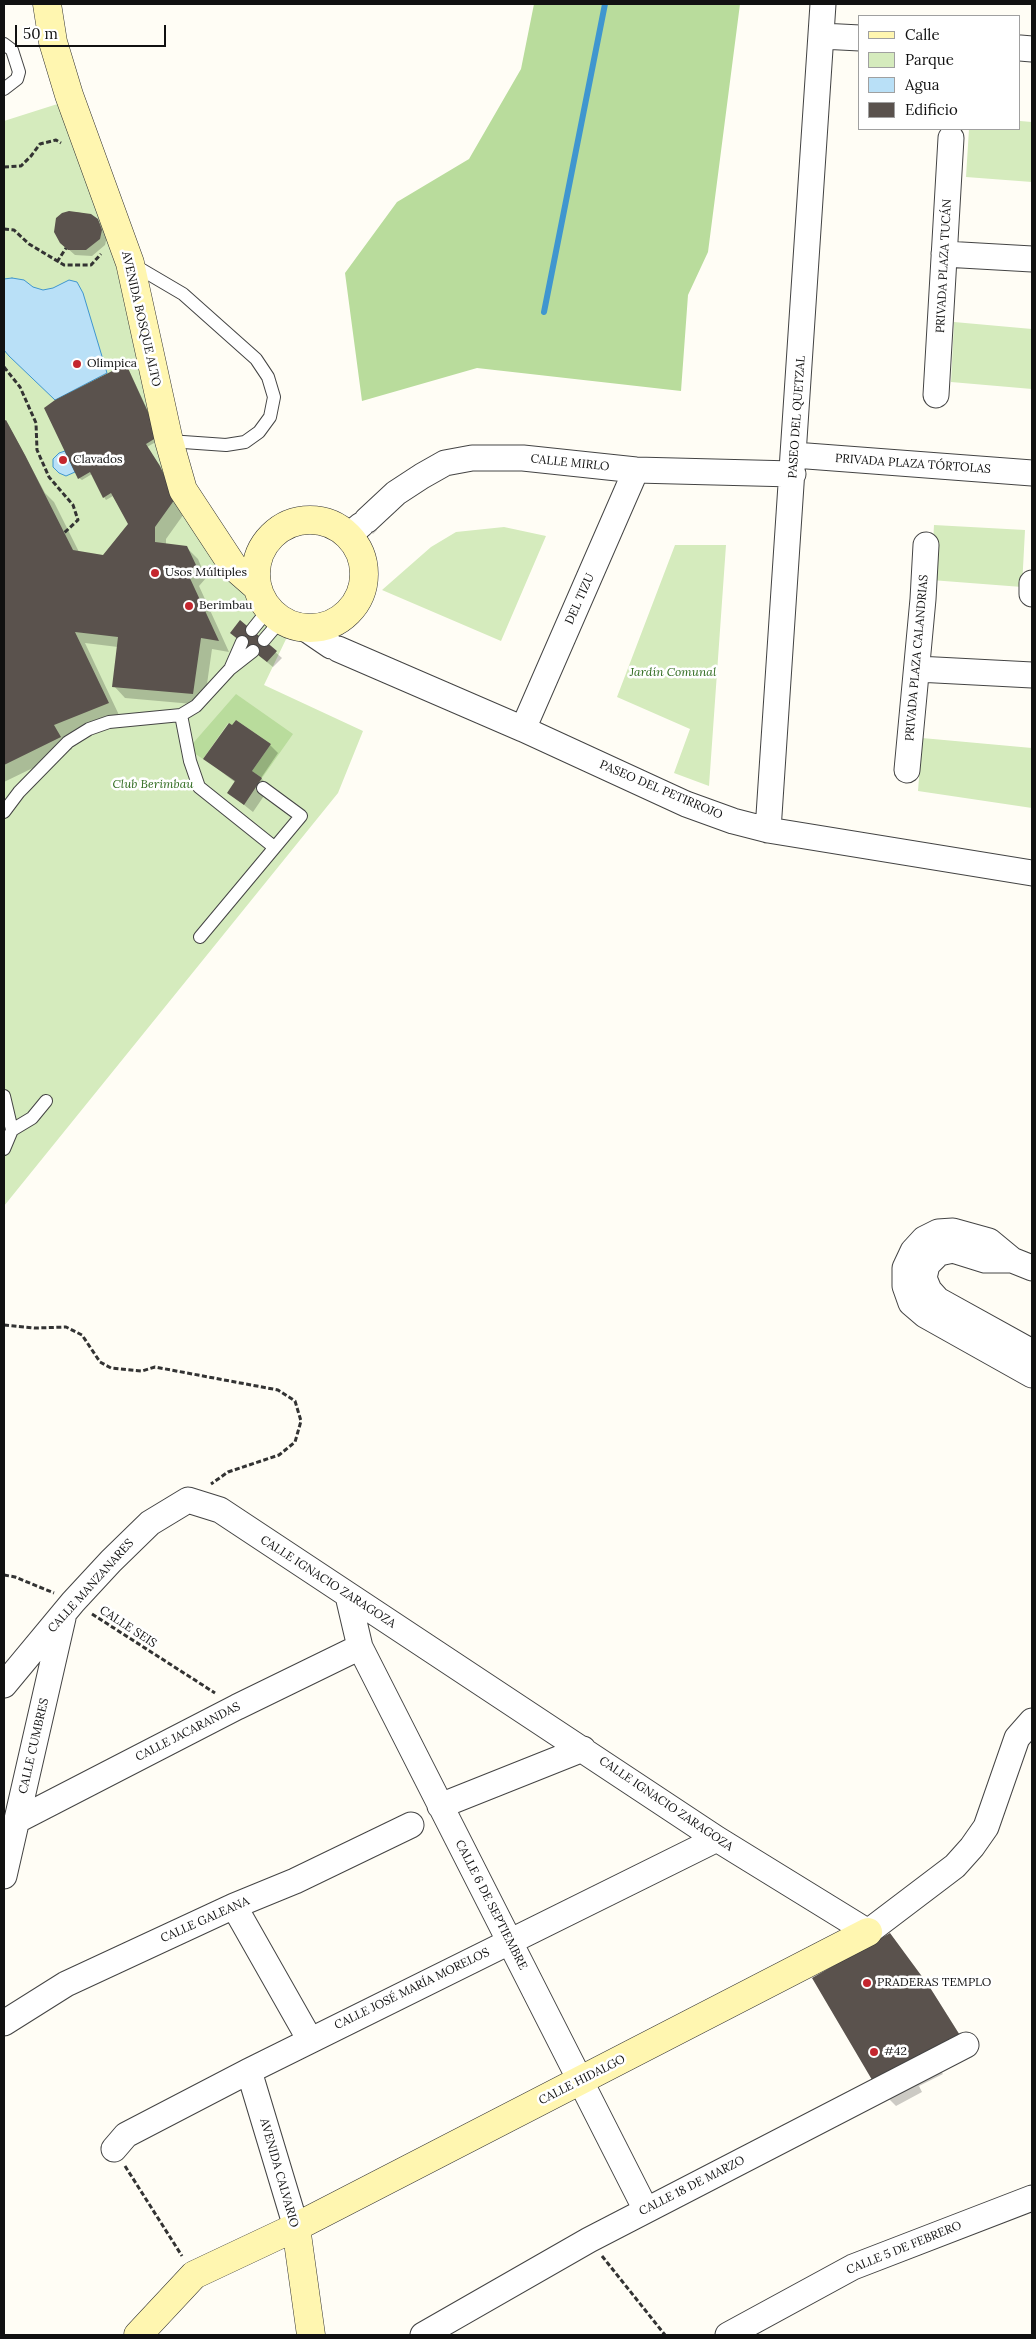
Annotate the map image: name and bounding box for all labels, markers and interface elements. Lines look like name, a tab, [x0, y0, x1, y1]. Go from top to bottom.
scale bar	[18, 15, 169, 47]
legend	[858, 15, 1021, 130]
text: 50 m	[23, 24, 58, 43]
text: Calle	[905, 25, 940, 44]
text: Parque	[905, 50, 954, 69]
text: Agua	[905, 75, 939, 94]
text: Edificio	[905, 100, 958, 119]
street label: PRIVADA PLAZA TUCÁN	[933, 198, 955, 334]
street label: AVENIDA BOSQUE ALTO	[118, 250, 164, 388]
street label: PASEO DEL QUETZAL	[786, 355, 808, 479]
place label: Olimpica	[87, 357, 137, 371]
marker: Olimpica	[71, 358, 83, 370]
street label: PRIVADA PLAZA TÓRTOLAS	[835, 451, 991, 477]
street label: CALLE MIRLO	[530, 452, 610, 474]
place label: Clavados	[73, 453, 123, 467]
marker: Clavados	[57, 454, 69, 466]
place label: Usos Múltiples	[165, 566, 247, 580]
marker: Usos Múltiples	[149, 567, 161, 579]
street label: DEL TIZU	[562, 571, 598, 627]
street label: PRIVADA PLAZA CALANDRIAS	[903, 574, 931, 742]
place label: Berimbau	[199, 599, 253, 613]
marker: Berimbau	[183, 600, 195, 612]
park label: Jardín Comunal	[630, 666, 716, 680]
street label: PASEO DEL PETIRROJO	[597, 758, 725, 822]
park label: Club Berimbau	[113, 778, 193, 792]
street label: CALLE IGNACIO ZARAGOZA	[258, 1533, 398, 1631]
street label: CALLE MANZANARES	[45, 1536, 137, 1636]
street label: CALLE SEIS	[97, 1603, 159, 1651]
street label: CALLE CUMBRES	[16, 1697, 52, 1795]
street label: CALLE JACARANDAS	[133, 1699, 243, 1765]
street label: CALLE IGNACIO ZARAGOZA	[596, 1754, 736, 1854]
street label: CALLE 6 DE SEPTIEMBRE	[452, 1838, 530, 1972]
street label: CALLE GALEANA	[158, 1894, 252, 1946]
street label: CALLE JOSÉ MARÍA MORELOS	[332, 1945, 492, 2033]
place label: PRADERAS TEMPLO	[877, 1976, 991, 1990]
marker: PRADERAS TEMPLO	[861, 1977, 873, 1989]
place label: #42	[884, 2045, 907, 2059]
marker: #42	[868, 2046, 880, 2058]
street label: CALLE HIDALGO	[536, 2052, 628, 2108]
street label: AVENIDA CALVARIO	[257, 2117, 301, 2229]
street label: CALLE 18 DE MARZO	[637, 2153, 747, 2219]
street label: CALLE 5 DE FEBRERO	[844, 2218, 964, 2278]

